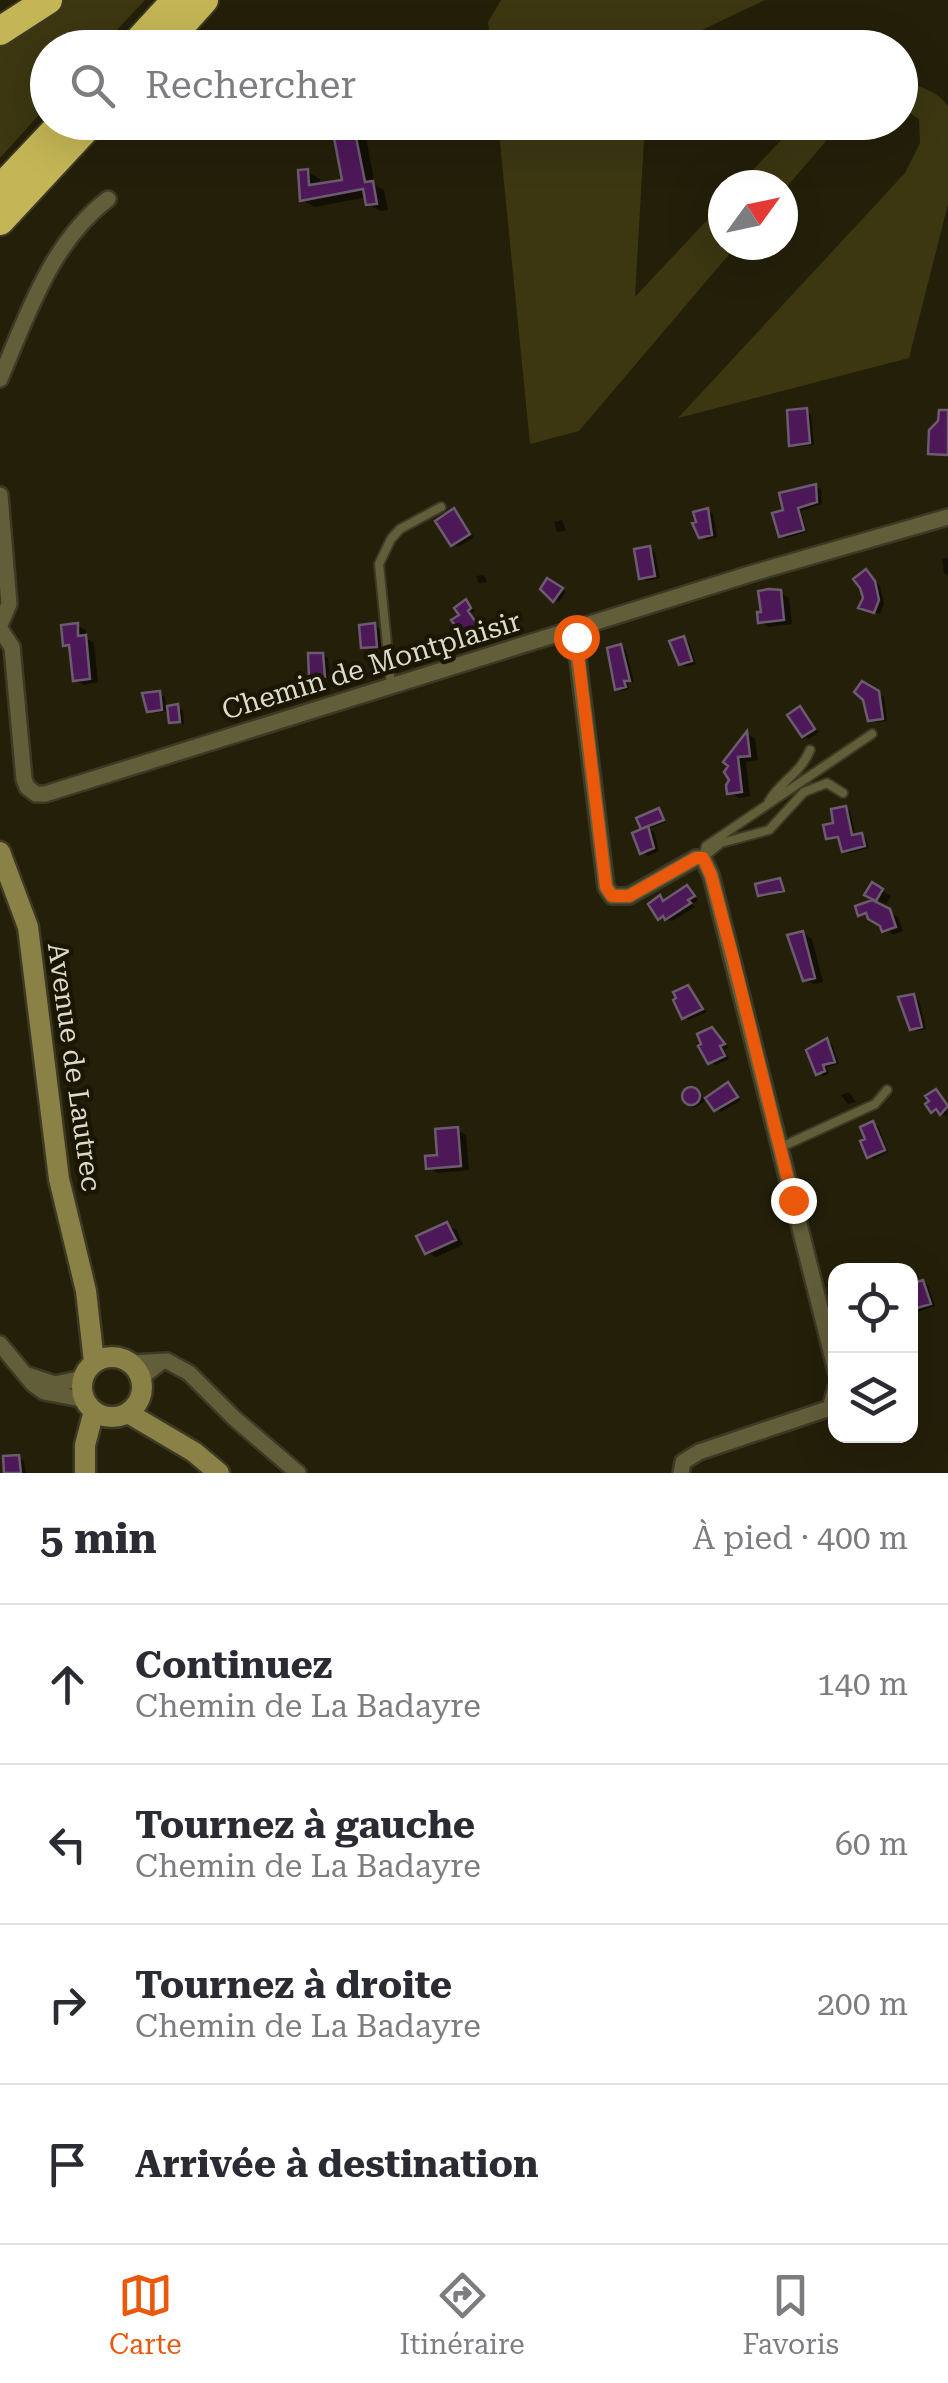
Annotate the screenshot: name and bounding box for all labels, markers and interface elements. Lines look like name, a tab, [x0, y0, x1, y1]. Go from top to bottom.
search box	[30, 30, 918, 140]
icon: search	[65, 58, 120, 113]
text: Rechercher	[145, 63, 356, 107]
north arrow	[708, 170, 798, 260]
street label: Chemin de Montplaisir	[218, 604, 524, 727]
route start	[554, 615, 600, 661]
street label: Avenue de Lautrec	[41, 941, 108, 1194]
route end	[771, 1178, 817, 1224]
map controls	[828, 1263, 918, 1443]
button: locate	[828, 1263, 918, 1353]
button: layers	[828, 1353, 918, 1443]
text: 5 min	[40, 1514, 157, 1563]
text: À pied · 400 m	[693, 1519, 908, 1557]
text: Continuez	[135, 1643, 332, 1687]
icon: ahead	[40, 1657, 95, 1712]
text: 140 m	[817, 1665, 908, 1703]
text: Chemin de La Badayre	[135, 1687, 481, 1725]
text: Tournez à gauche	[135, 1803, 475, 1847]
icon: left	[40, 1817, 95, 1872]
text: 60 m	[835, 1825, 908, 1863]
text: Chemin de La Badayre	[135, 1847, 481, 1885]
text: Tournez à droite	[135, 1963, 452, 2007]
icon: right	[40, 1977, 95, 2032]
text: 200 m	[817, 1985, 908, 2023]
text: Chemin de La Badayre	[135, 2007, 481, 2045]
icon: arrive	[40, 2137, 95, 2192]
text: Arrivée à destination	[135, 2142, 539, 2186]
tab: Carte	[109, 2268, 182, 2361]
tab: Itinéraire	[399, 2268, 525, 2361]
tab: Favoris	[742, 2268, 839, 2361]

